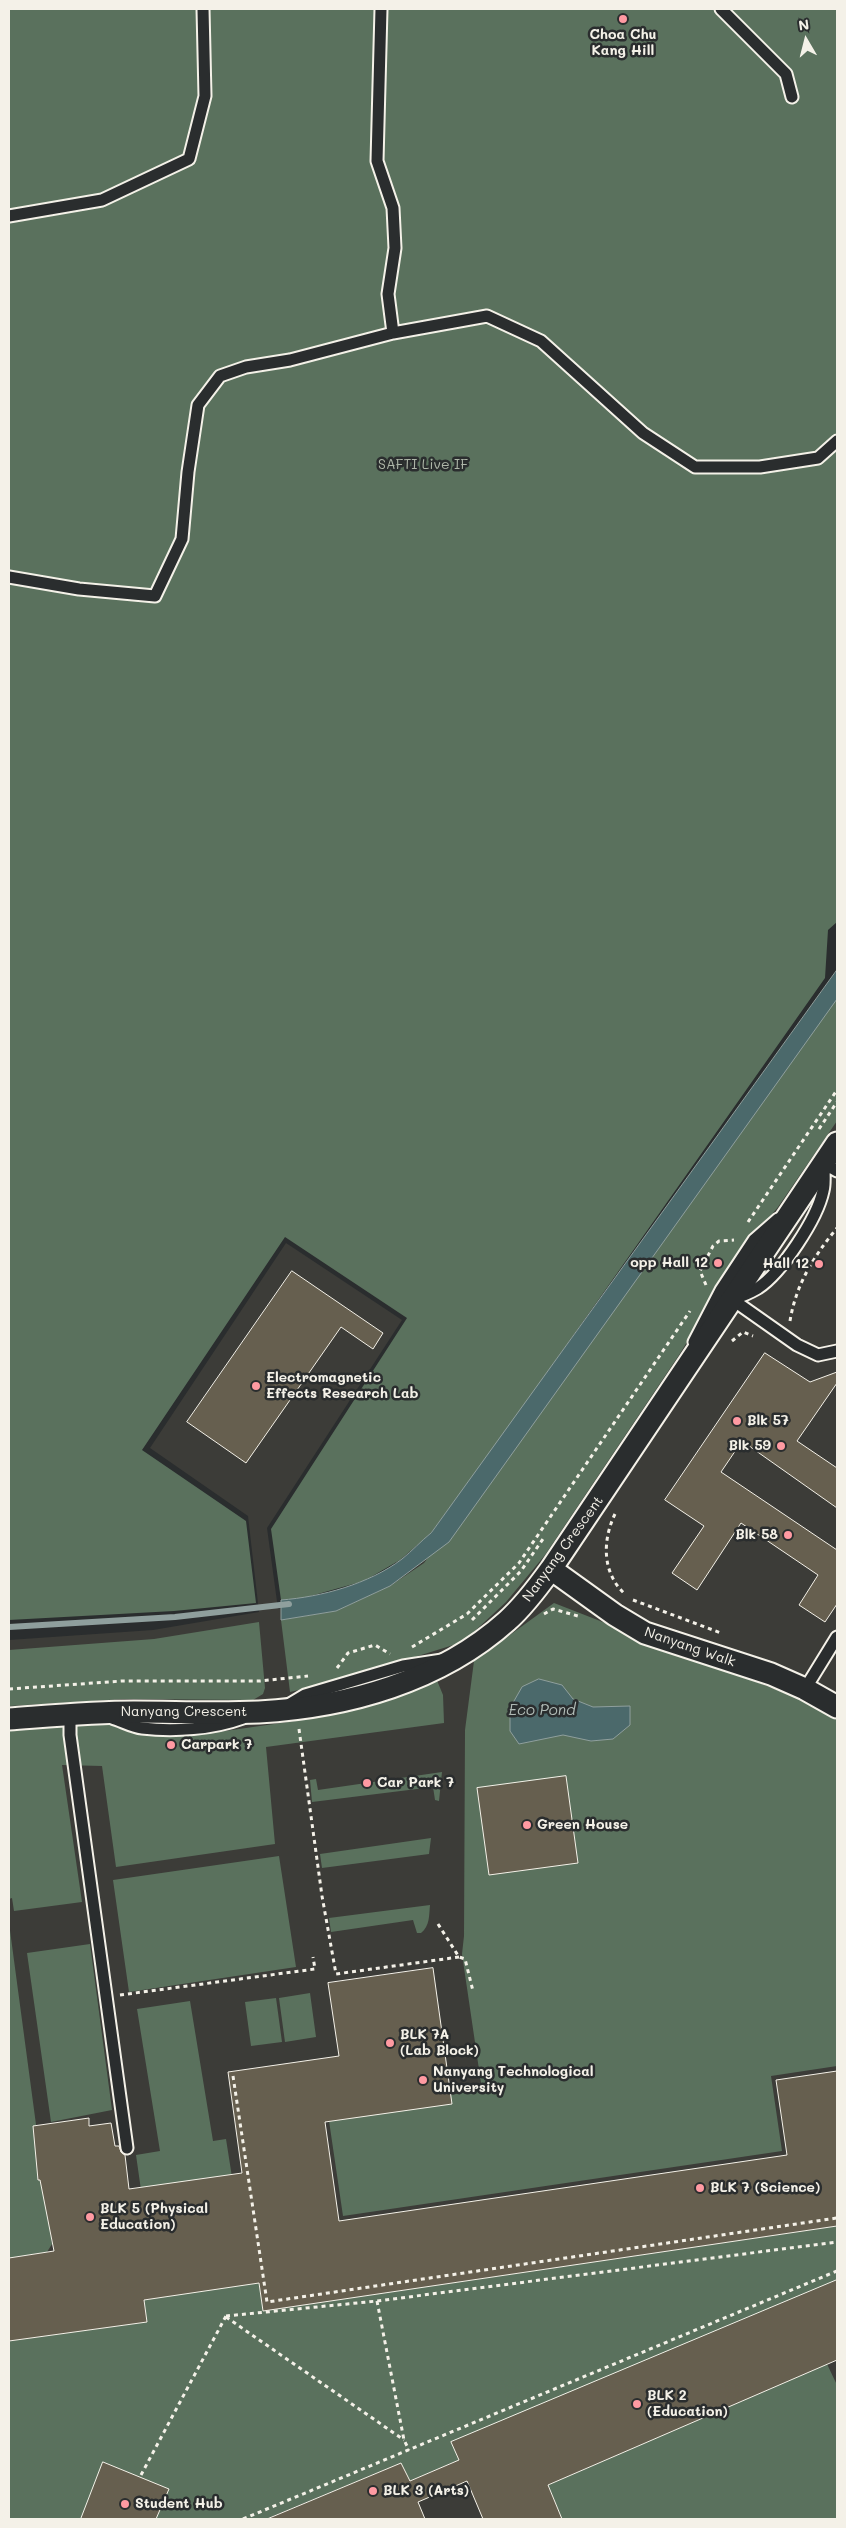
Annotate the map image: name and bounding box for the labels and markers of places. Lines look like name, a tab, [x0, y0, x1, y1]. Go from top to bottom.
marker: Choa Chu Kang Hill	[617, 13, 629, 25]
place label: Choa Chu Kang Hill	[589, 27, 657, 59]
place label: opp Hall 12	[630, 1255, 708, 1271]
place label: Hall 12	[763, 1256, 809, 1272]
marker: opp Hall 12	[712, 1257, 724, 1269]
marker: Hall 12	[813, 1258, 825, 1270]
place label: Electromagnetic Effects Research Lab	[266, 1370, 418, 1402]
marker: Electromagnetic Effects Research Lab	[250, 1380, 262, 1392]
place label: Blk 57	[747, 1413, 789, 1429]
marker: Blk 57	[731, 1415, 743, 1427]
place label: Blk 59	[729, 1438, 771, 1454]
marker: Blk 59	[775, 1440, 787, 1452]
place label: Blk 58	[735, 1527, 778, 1543]
marker: Blk 58	[782, 1529, 794, 1541]
place label: Carpark 7	[181, 1737, 252, 1753]
marker: Carpark 7	[165, 1739, 177, 1751]
place label: Car Park 7	[377, 1775, 454, 1791]
marker: Car Park 7	[361, 1777, 373, 1789]
place label: Green House	[537, 1817, 628, 1833]
marker: Green House	[521, 1819, 533, 1831]
place label: BLK 7A (Lab Block)	[400, 2027, 479, 2060]
marker: BLK 7A (Lab Block)	[384, 2037, 396, 2049]
place label: Nanyang Technological University	[433, 2064, 594, 2096]
marker: Nanyang Technological University	[417, 2074, 429, 2086]
place label: BLK 7 (Science)	[710, 2180, 820, 2196]
marker: BLK 7 (Science)	[694, 2182, 706, 2194]
place label: BLK 5 (Physical Education)	[100, 2201, 208, 2234]
marker: BLK 5 (Physical Education)	[84, 2211, 96, 2223]
place label: BLK 2 (Education)	[647, 2388, 728, 2420]
marker: BLK 2 (Education)	[631, 2398, 643, 2410]
place label: BLK 3 (Arts)	[383, 2483, 469, 2499]
marker: BLK 3 (Arts)	[367, 2485, 379, 2497]
place label: Student Hub	[135, 2496, 223, 2512]
marker: Student Hub	[119, 2498, 131, 2510]

